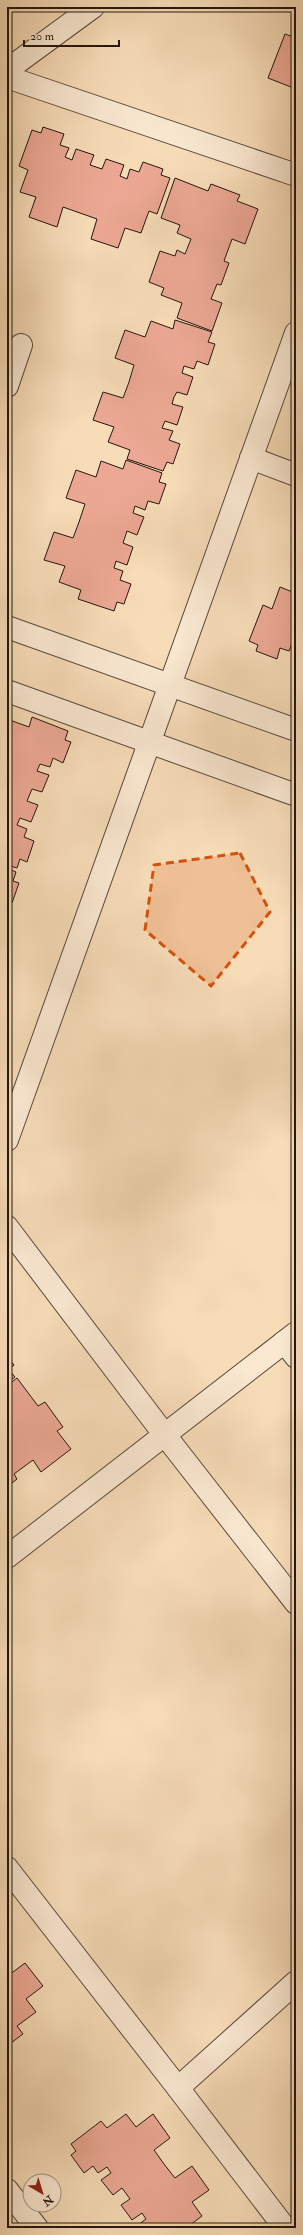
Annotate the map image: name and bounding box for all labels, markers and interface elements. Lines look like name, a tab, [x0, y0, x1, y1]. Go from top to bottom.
scale bar	[24, 22, 119, 48]
text: 20 m	[30, 29, 55, 44]
north arrow	[22, 2173, 62, 2213]
text: N	[39, 2192, 57, 2209]

